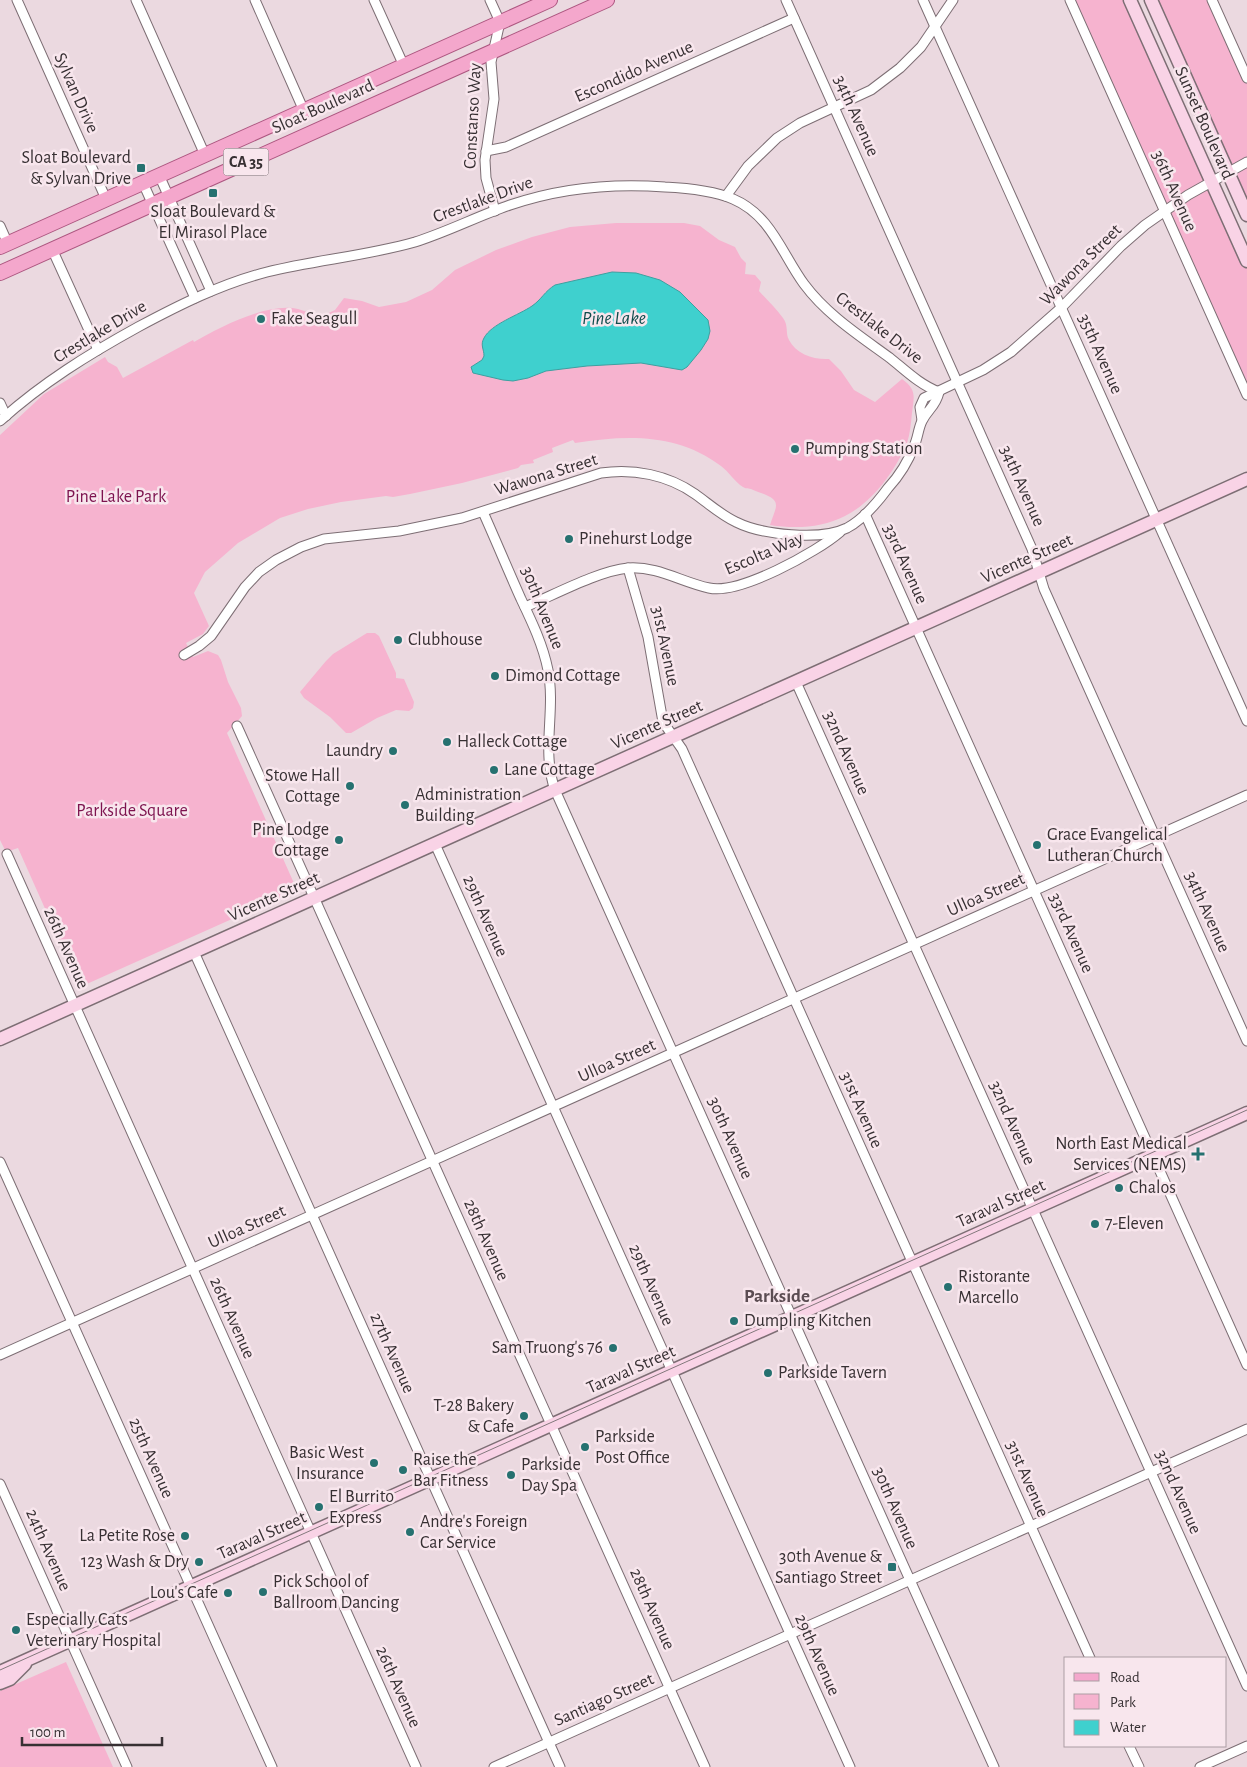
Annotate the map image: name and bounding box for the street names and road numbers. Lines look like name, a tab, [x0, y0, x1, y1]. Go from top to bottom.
street label: Escondido Avenue	[572, 38, 696, 106]
street label: Sylvan Drive	[50, 50, 102, 136]
street label: Constanso Way	[461, 62, 485, 169]
street label: Sunset Boulevard	[1171, 64, 1237, 182]
street label: 34th Avenue	[830, 73, 882, 159]
street label: Sloat Boulevard	[269, 77, 377, 137]
road number: CA 35	[224, 148, 268, 176]
street label: 36th Avenue	[1148, 148, 1200, 234]
street label: Crestlake Drive	[431, 174, 535, 226]
street label: Wawona Street	[1037, 221, 1125, 309]
street label: Crestlake Drive	[832, 289, 926, 367]
street label: Crestlake Drive	[50, 297, 150, 367]
street label: 35th Avenue	[1074, 311, 1126, 397]
street label: 34th Avenue	[996, 443, 1048, 529]
street label: Wawona Street	[492, 451, 600, 499]
street label: 33rd Avenue	[879, 521, 931, 607]
street label: Escolta Way	[722, 529, 806, 579]
street label: Vicente Street	[979, 531, 1076, 587]
street label: 30th Avenue	[517, 564, 567, 652]
street label: 31st Avenue	[648, 604, 682, 688]
street label: Vicente Street	[609, 697, 706, 753]
street label: 32nd Avenue	[820, 708, 872, 798]
street label: Vicente Street	[226, 869, 323, 925]
street label: 34th Avenue	[1181, 869, 1233, 955]
street label: Ulloa Street	[945, 870, 1028, 920]
street label: 29th Avenue	[459, 873, 511, 959]
street label: 33rd Avenue	[1045, 890, 1097, 976]
street label: 26th Avenue	[40, 905, 92, 991]
street label: Ulloa Street	[576, 1036, 659, 1086]
street label: 31st Avenue	[836, 1069, 886, 1151]
street label: 32nd Avenue	[986, 1078, 1038, 1168]
street label: 30th Avenue	[704, 1094, 756, 1182]
street label: Taraval Street	[954, 1176, 1048, 1232]
street label: 28th Avenue	[460, 1196, 512, 1284]
street label: Ulloa Street	[206, 1202, 289, 1252]
street label: 29th Avenue	[625, 1242, 677, 1328]
street label: 26th Avenue	[206, 1275, 258, 1361]
street label: 27th Avenue	[366, 1310, 418, 1396]
street label: Taraval Street	[584, 1342, 678, 1398]
street label: 25th Avenue	[125, 1415, 177, 1501]
street label: 31st Avenue	[1002, 1438, 1052, 1520]
street label: 32nd Avenue	[1152, 1447, 1204, 1537]
street label: 30th Avenue	[869, 1464, 921, 1552]
street label: 24th Avenue	[22, 1506, 74, 1594]
street label: Taraval Street	[215, 1508, 309, 1564]
street label: 28th Avenue	[626, 1565, 678, 1653]
street label: 29th Avenue	[791, 1612, 843, 1698]
street label: 26th Avenue	[372, 1644, 424, 1730]
street label: Santiago Street	[552, 1670, 657, 1730]

